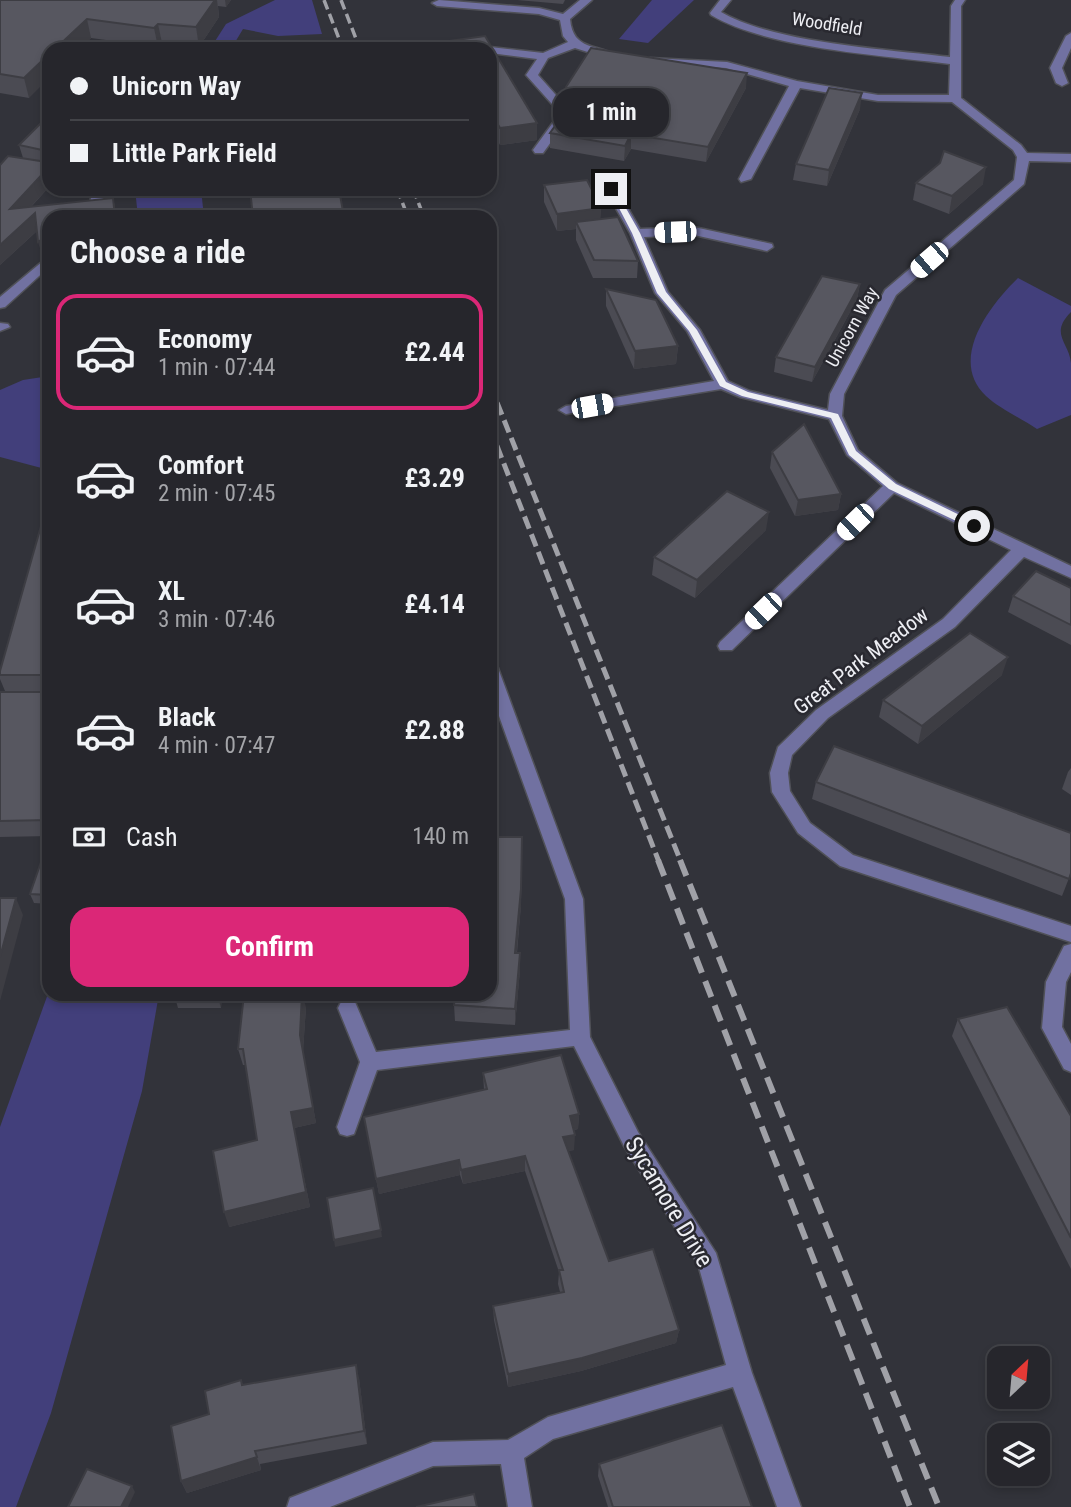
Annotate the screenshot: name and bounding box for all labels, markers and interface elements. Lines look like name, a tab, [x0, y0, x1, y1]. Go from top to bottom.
street label: Woodfield	[790, 8, 864, 39]
text: Unicorn Way	[112, 71, 241, 101]
callout: 1 min	[553, 88, 669, 136]
text: 1 min	[585, 99, 637, 126]
text: Little Park Field	[112, 138, 277, 168]
route end	[595, 173, 627, 205]
car	[654, 221, 697, 243]
text: Choose a ride	[70, 233, 245, 271]
car	[907, 238, 952, 282]
street label: Unicorn Way	[821, 283, 882, 370]
icon: car	[74, 321, 137, 384]
text: Economy	[158, 324, 252, 354]
text: £2.44	[404, 337, 465, 367]
text: 1 min · 07:44	[158, 354, 275, 381]
car	[570, 392, 615, 420]
icon: car	[74, 447, 137, 510]
text: Comfort	[158, 450, 244, 480]
text: £3.29	[404, 463, 465, 493]
text: 2 min · 07:45	[158, 480, 275, 507]
car	[833, 500, 878, 544]
route start	[958, 510, 990, 542]
icon: car	[74, 573, 137, 636]
text: XL	[158, 576, 185, 606]
text: £4.14	[404, 589, 465, 619]
car	[741, 589, 786, 633]
street label: Great Park Meadow	[789, 602, 933, 719]
text: 3 min · 07:46	[158, 606, 275, 633]
icon: car	[74, 699, 137, 762]
text: Black	[158, 702, 216, 732]
text: £2.88	[404, 715, 465, 745]
text: 4 min · 07:47	[158, 732, 275, 759]
icon: cash	[70, 818, 108, 856]
text: Cash	[126, 822, 178, 852]
text: 140 m	[412, 823, 469, 850]
button: Confirm	[70, 907, 469, 987]
street label: Sycamore Drive	[619, 1132, 719, 1272]
north arrow	[987, 1346, 1050, 1409]
map controls	[987, 1346, 1050, 1486]
button: layers	[987, 1423, 1050, 1486]

